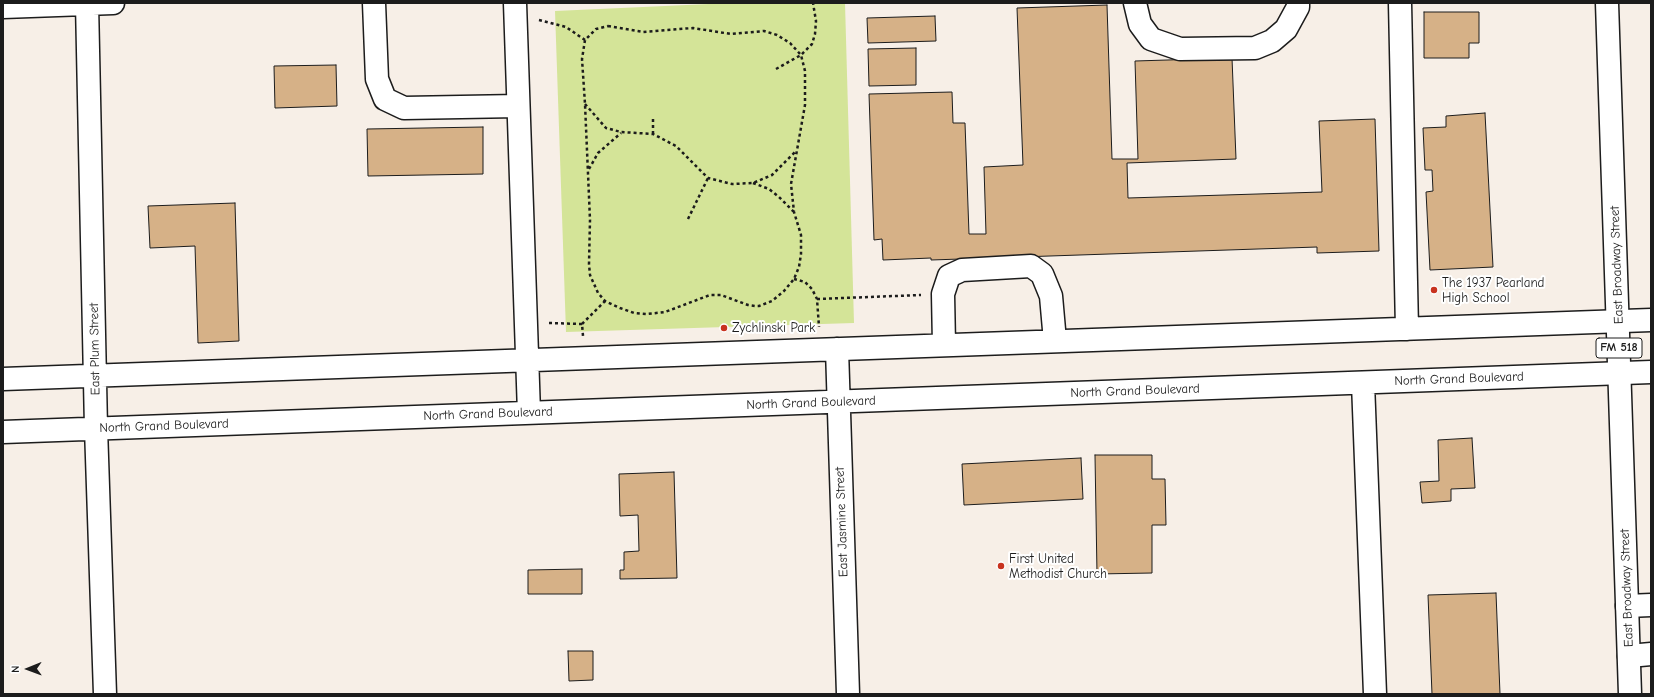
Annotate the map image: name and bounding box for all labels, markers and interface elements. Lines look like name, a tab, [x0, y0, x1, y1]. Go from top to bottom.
street label: East Broadway Street	[1607, 206, 1627, 324]
place label: The 1937 Pearland High School	[1442, 275, 1544, 306]
marker: The 1937 Pearland High School	[1429, 285, 1439, 295]
street label: East Plum Street	[86, 303, 104, 395]
place label: Zychlinski Park	[732, 320, 815, 336]
marker: Zychlinski Park	[719, 323, 729, 333]
road number: FM 518	[1596, 338, 1642, 358]
street label: North Grand Boulevard	[1394, 369, 1524, 389]
street label: North Grand Boulevard	[1070, 381, 1200, 401]
street label: North Grand Boulevard	[746, 393, 876, 413]
street label: North Grand Boulevard	[423, 404, 553, 424]
street label: North Grand Boulevard	[99, 416, 229, 436]
street label: East Jasmine Street	[832, 467, 852, 577]
street label: East Broadway Street	[1617, 529, 1637, 647]
place label: First United Methodist Church	[1009, 551, 1107, 582]
marker: First United Methodist Church	[996, 561, 1006, 571]
north arrow	[8, 649, 48, 689]
text: N	[9, 666, 22, 673]

